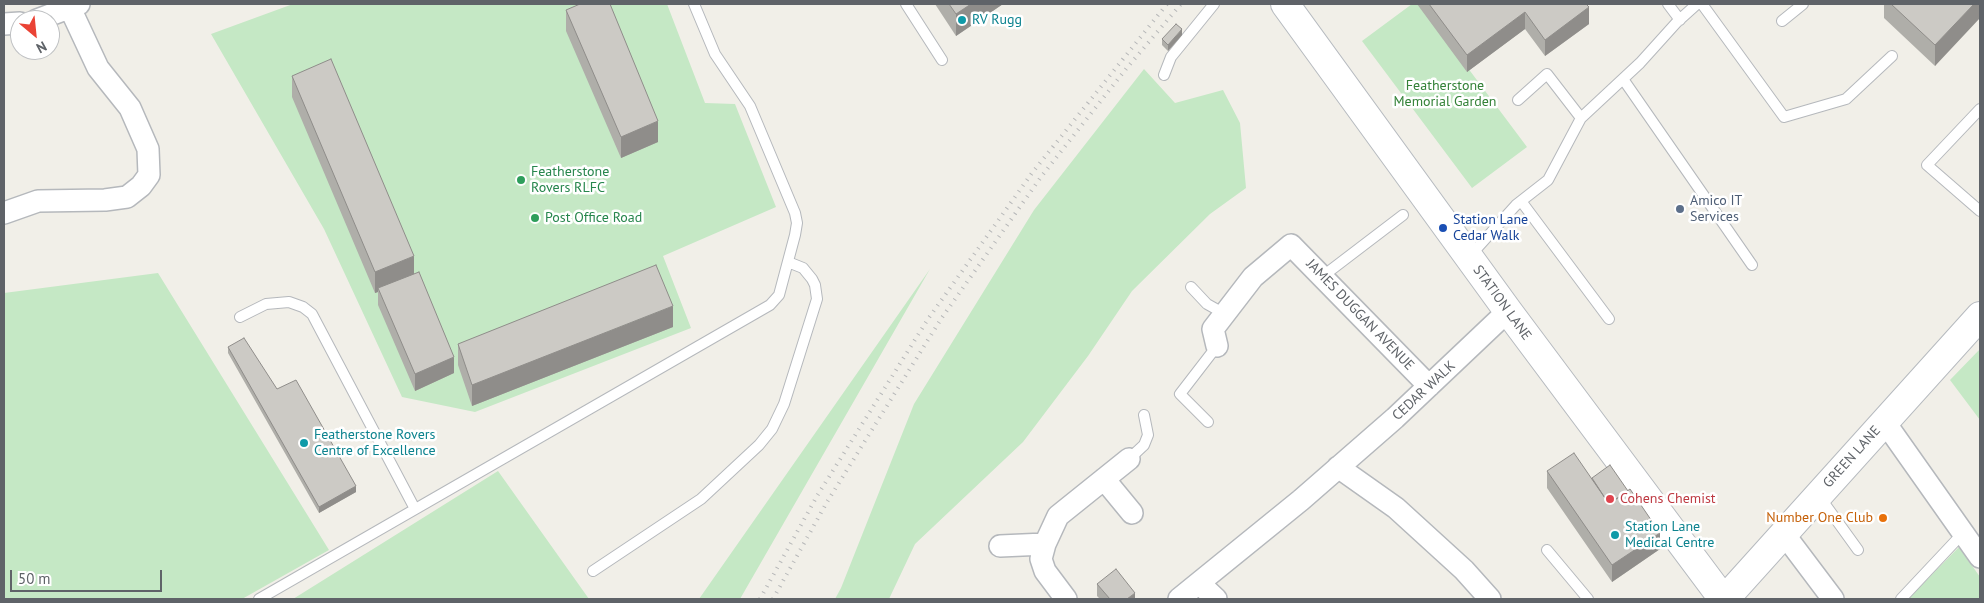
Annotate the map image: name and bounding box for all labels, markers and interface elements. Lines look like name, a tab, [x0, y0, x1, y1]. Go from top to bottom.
north arrow	[10, 10, 60, 60]
place label: RV Rugg	[972, 12, 1022, 28]
marker: RV Rugg	[956, 14, 968, 26]
text: N	[33, 37, 50, 57]
park label: Featherstone Memorial Garden	[1394, 78, 1496, 110]
place label: Featherstone Rovers RLFC	[531, 164, 609, 196]
marker: Featherstone Rovers RLFC	[515, 174, 527, 186]
place label: Amico IT Services	[1690, 193, 1742, 226]
marker: Amico IT Services	[1674, 203, 1686, 215]
place label: Post Office Road	[545, 210, 642, 226]
marker: Post Office Road	[529, 212, 541, 224]
place label: Station Lane Cedar Walk	[1453, 212, 1528, 244]
marker: Station Lane Cedar Walk	[1437, 222, 1449, 234]
street label: JAMES DUGGAN AVENUE	[1303, 256, 1417, 374]
street label: STATION LANE	[1469, 262, 1535, 344]
street label: CEDAR WALK	[1389, 358, 1459, 424]
street label: GREEN LANE	[1820, 423, 1884, 491]
place label: Featherstone Rovers Centre of Excellence	[314, 427, 436, 460]
marker: Featherstone Rovers Centre of Excellence	[298, 437, 310, 449]
place label: Cohens Chemist	[1620, 491, 1716, 507]
marker: Cohens Chemist	[1604, 493, 1616, 505]
place label: Number One Club	[1766, 510, 1873, 526]
marker: Number One Club	[1877, 512, 1889, 524]
place label: Station Lane Medical Centre	[1625, 519, 1714, 552]
marker: Station Lane Medical Centre	[1609, 529, 1621, 541]
scale bar	[12, 560, 165, 592]
text: 50 m	[18, 569, 51, 588]

